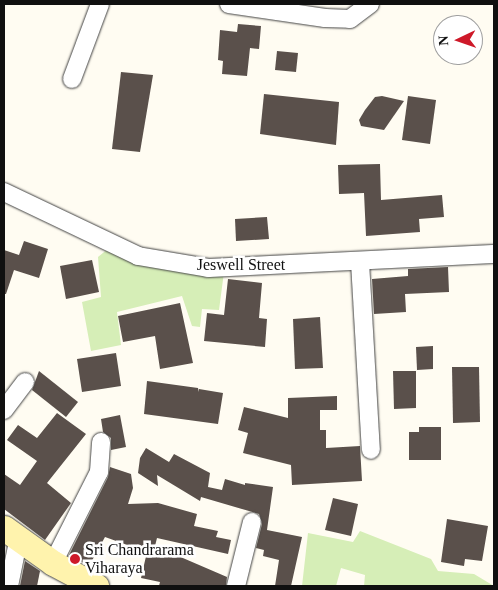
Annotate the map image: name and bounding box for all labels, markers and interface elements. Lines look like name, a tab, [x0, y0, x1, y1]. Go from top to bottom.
north arrow	[433, 15, 483, 65]
text: N	[436, 35, 451, 46]
street label: Jeswell Street	[197, 255, 285, 275]
place label: Sri Chandrarama Viharaya	[85, 540, 194, 578]
marker: Sri Chandrarama Viharaya	[69, 553, 81, 565]

